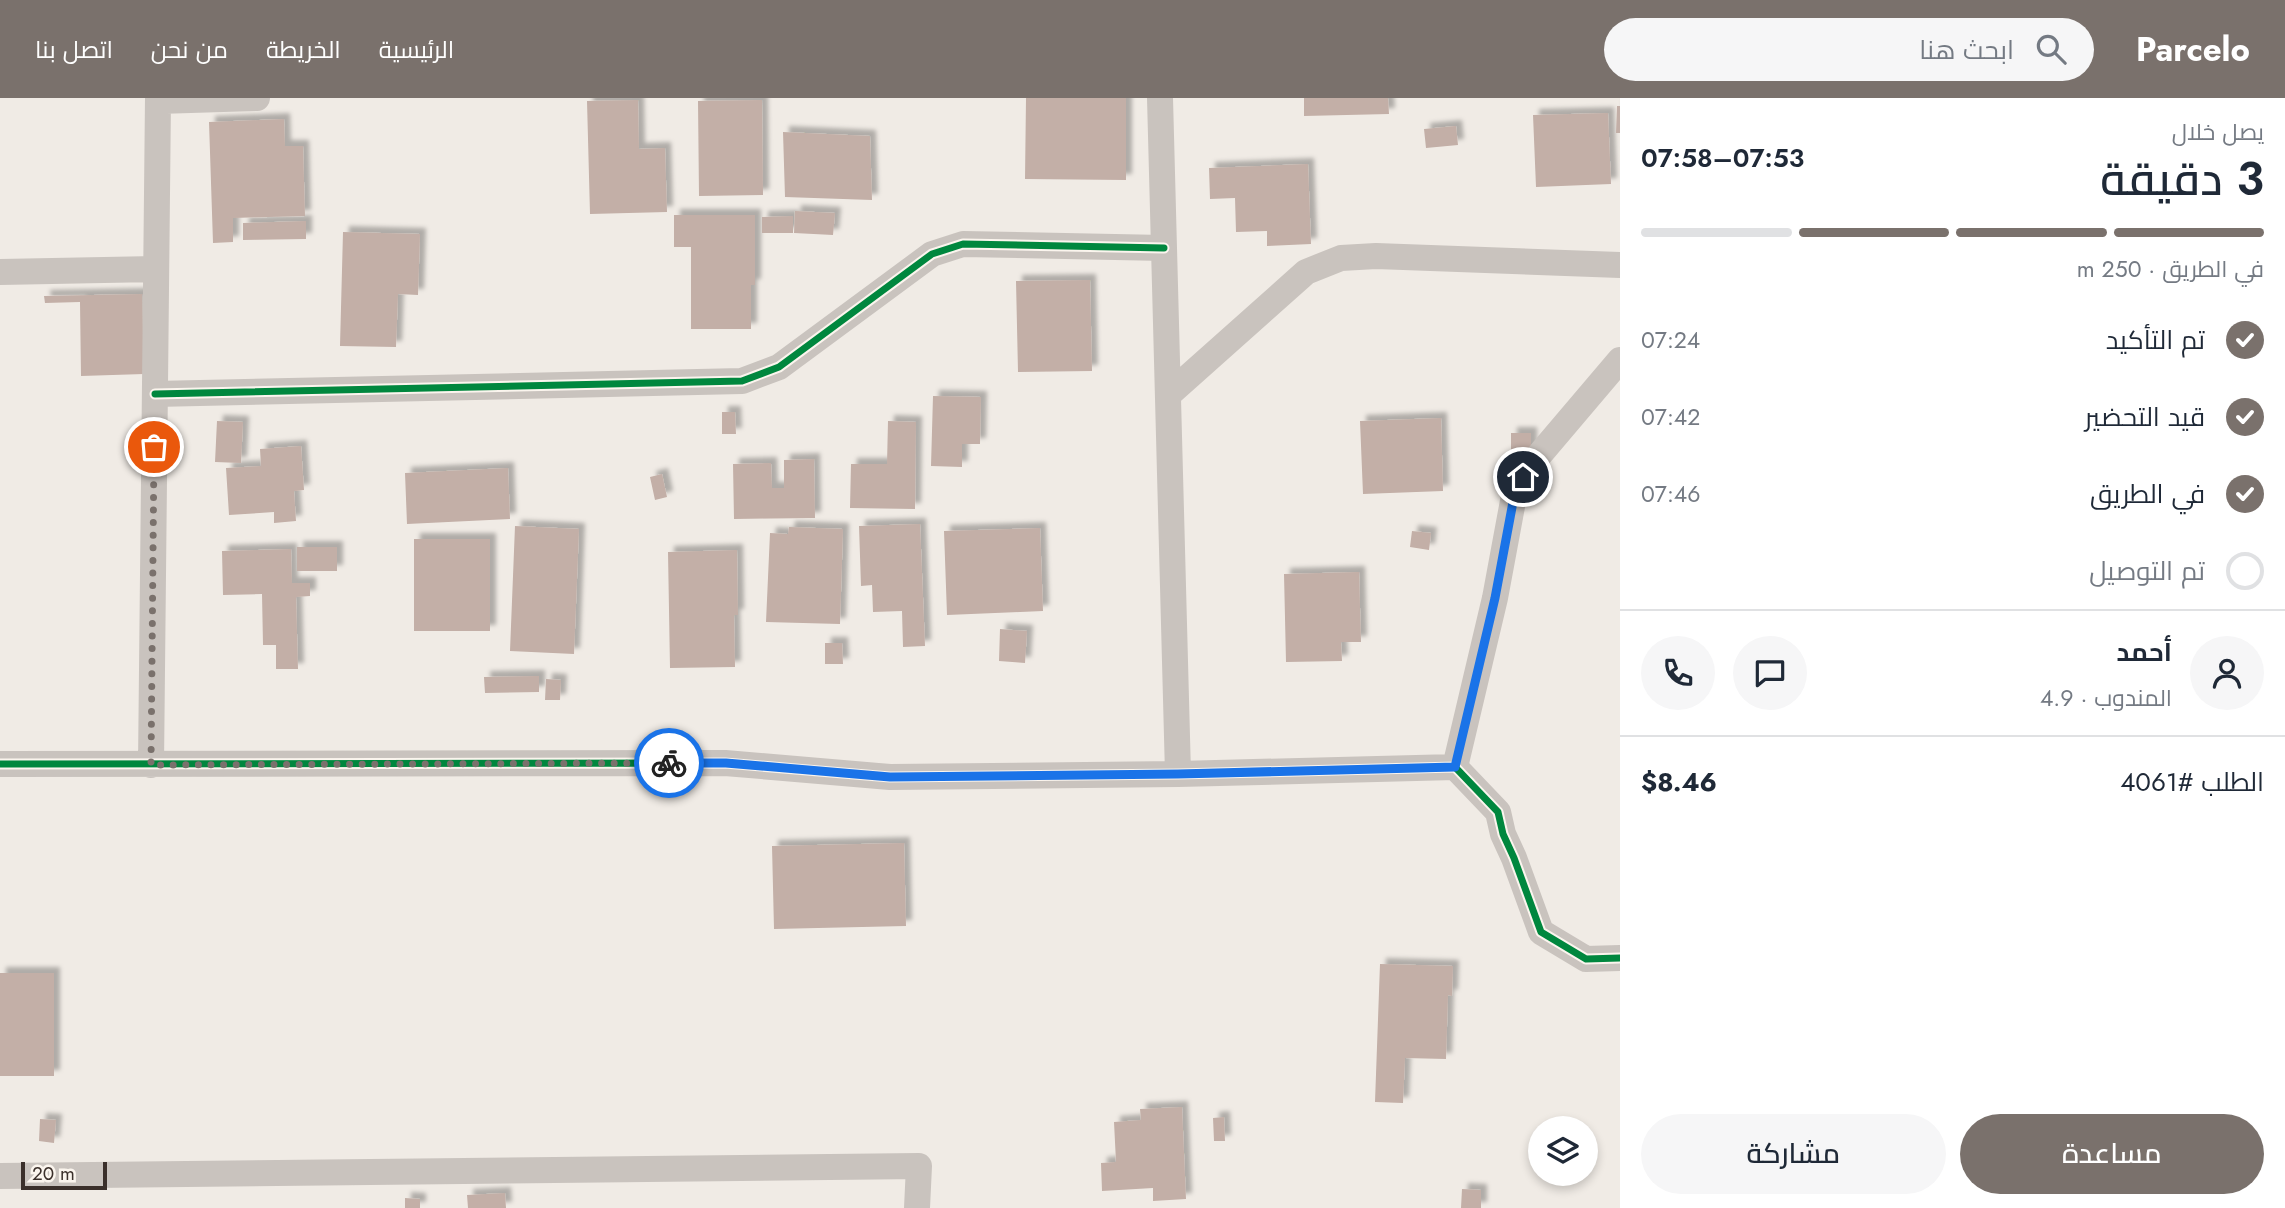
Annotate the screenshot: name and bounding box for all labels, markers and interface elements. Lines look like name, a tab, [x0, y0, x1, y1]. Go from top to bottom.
search box	[1604, 18, 2094, 81]
text: Parcelo	[2136, 26, 2250, 73]
icon: search	[2032, 30, 2070, 68]
text: ابحث هنا	[1919, 31, 2014, 69]
text: اتصل بنا	[35, 32, 113, 67]
text: من نحن	[151, 32, 228, 67]
text: الخريطة	[266, 32, 341, 67]
text: الرئيسية	[379, 32, 454, 67]
text: يصل خلال	[2172, 115, 2264, 149]
text: 07:53–07:58	[1641, 139, 1804, 177]
text: 3 دقيقة	[2100, 146, 2264, 212]
text: في الطريق · 250 m	[2077, 252, 2264, 286]
text: تم التأكيد	[2106, 321, 2205, 359]
icon: check	[2226, 321, 2264, 359]
text: 07:24	[1641, 323, 1700, 357]
text: قيد التحضير	[2085, 398, 2205, 436]
icon: check	[2226, 398, 2264, 436]
text: 07:42	[1641, 400, 1700, 434]
pin	[124, 417, 184, 477]
icon: bag	[135, 428, 173, 466]
pin	[1493, 447, 1553, 507]
icon: home	[1504, 458, 1542, 496]
text: في الطريق	[2090, 475, 2205, 513]
icon: check	[2226, 475, 2264, 513]
text: 07:46	[1641, 477, 1700, 511]
text: تم التوصيل	[2089, 552, 2205, 590]
text: أحمد	[2116, 633, 2172, 671]
button: phone	[1641, 636, 1715, 710]
button: chat	[1733, 636, 1807, 710]
button: person	[2190, 636, 2264, 710]
text: المندوب · 4.9	[2040, 681, 2172, 715]
courier	[634, 728, 704, 798]
icon: bike	[650, 744, 688, 782]
text: $8.46	[1641, 763, 1717, 801]
text: الطلب #4061	[2120, 763, 2264, 801]
button: مشاركة	[1641, 1114, 1946, 1194]
button: مساعدة	[1960, 1114, 2264, 1194]
map controls	[1528, 1116, 1598, 1186]
button: layers	[1528, 1116, 1598, 1186]
scale bar	[21, 1159, 107, 1191]
text: 20 m	[32, 1160, 75, 1187]

